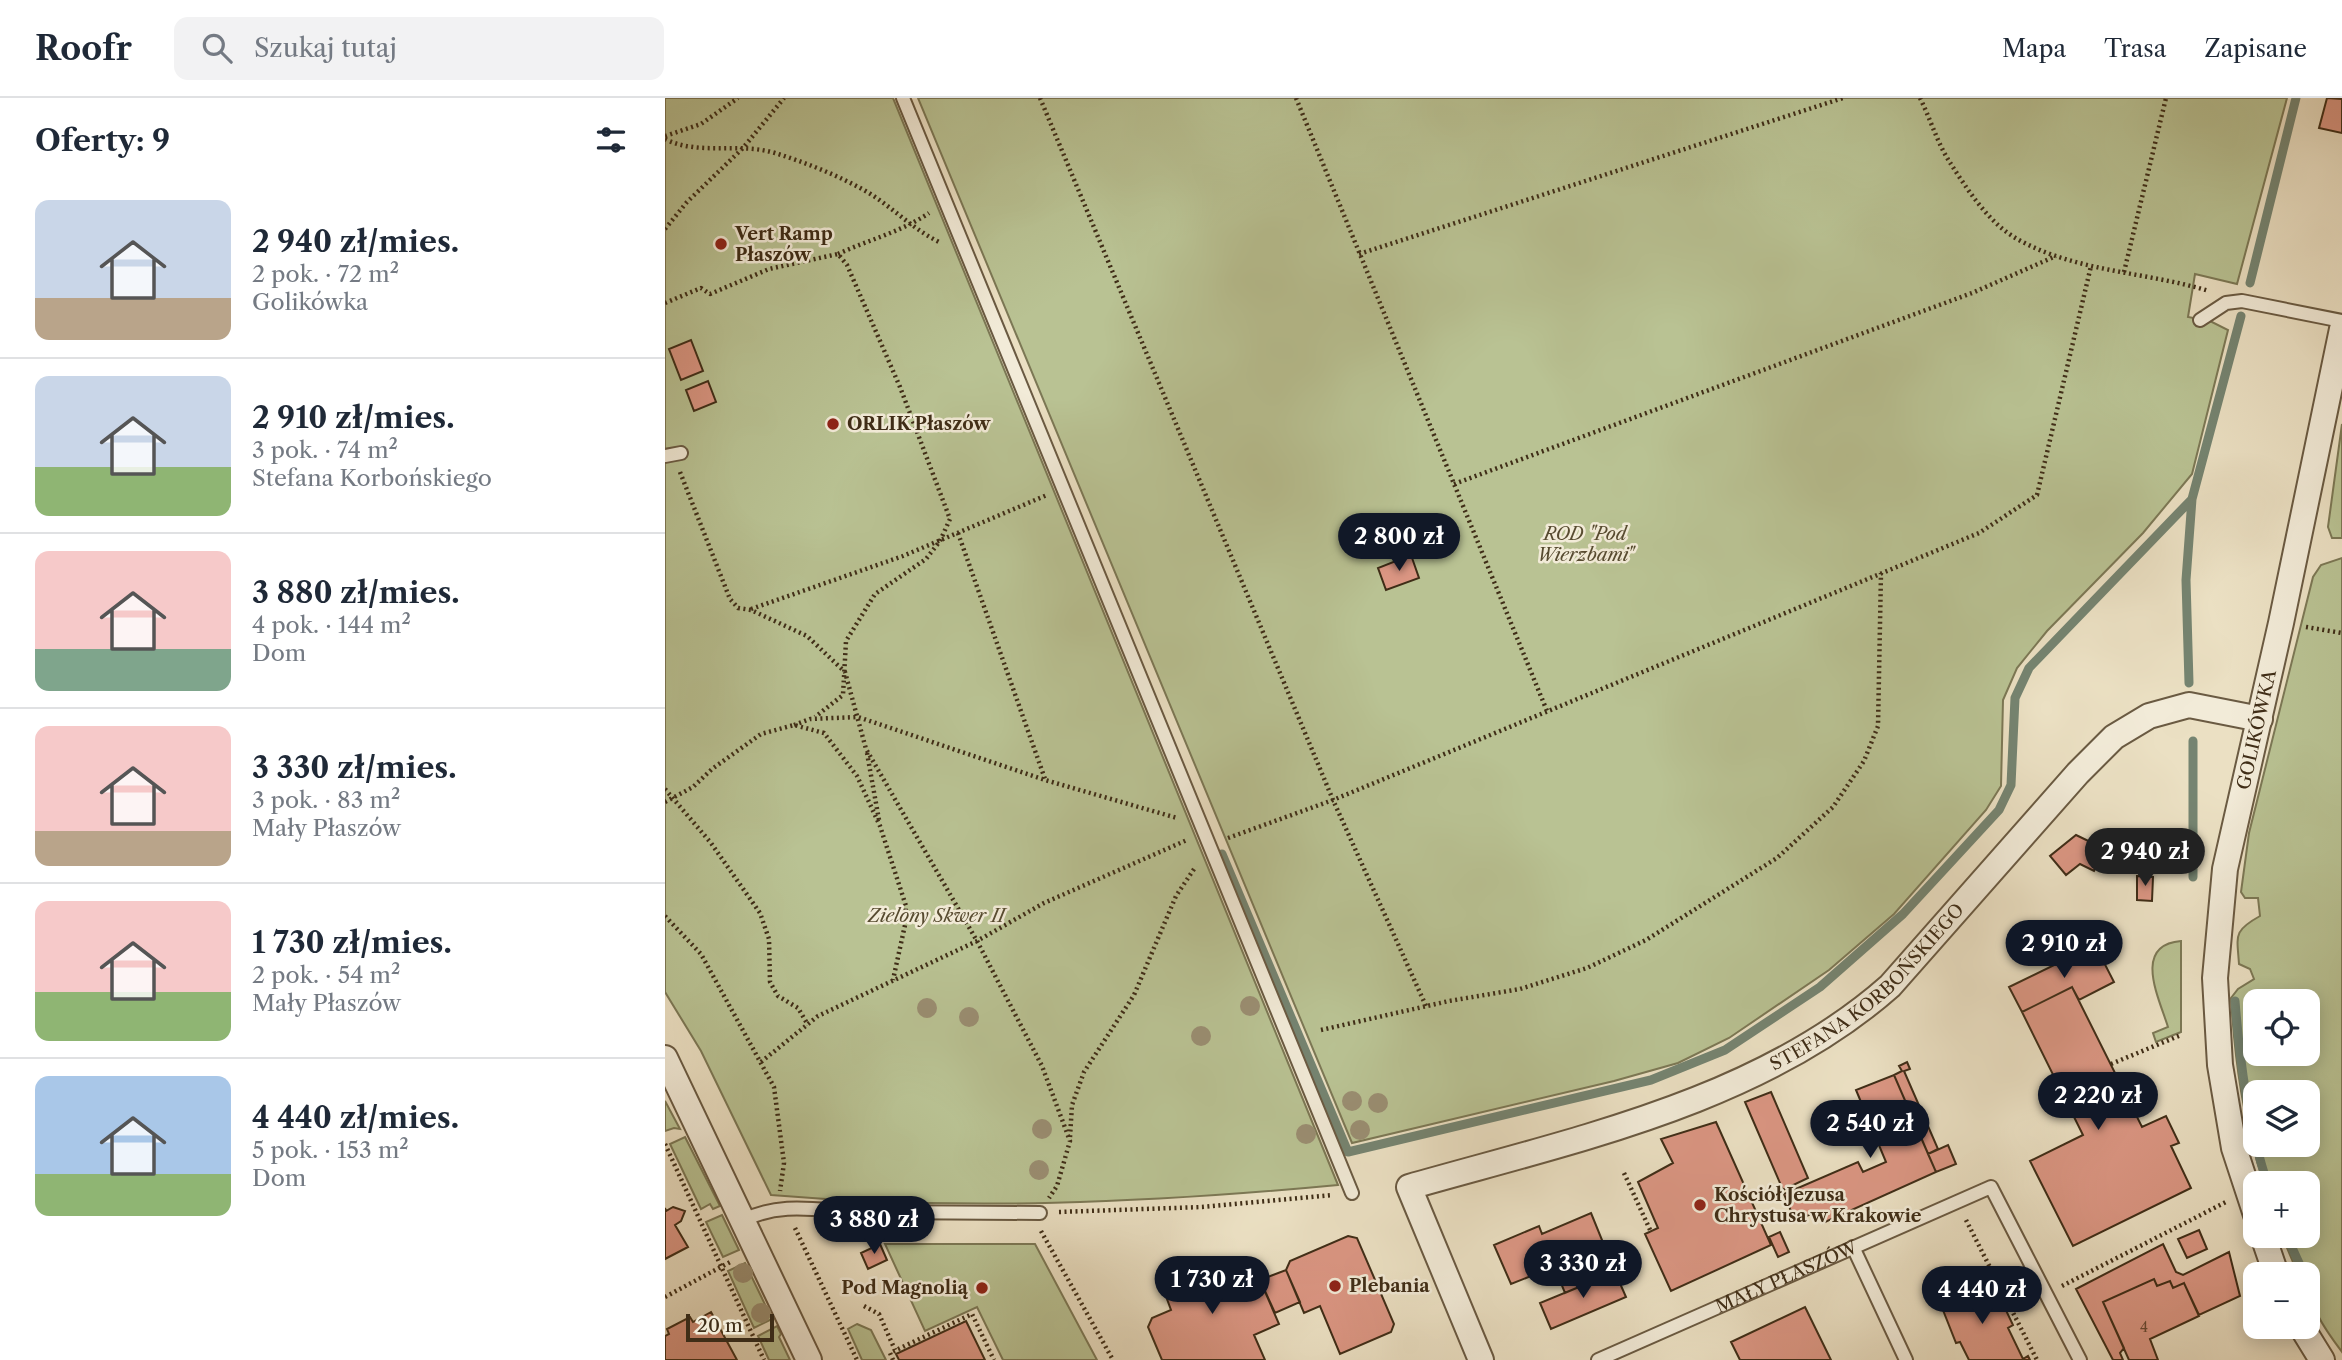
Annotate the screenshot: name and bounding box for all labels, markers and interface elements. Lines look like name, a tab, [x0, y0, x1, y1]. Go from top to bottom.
search box	[174, 17, 664, 80]
text: Roofr	[35, 28, 132, 69]
icon: search	[198, 29, 236, 67]
text: Szukaj tutaj	[254, 32, 397, 64]
text: Mapa	[2002, 34, 2066, 63]
text: Trasa	[2104, 34, 2166, 63]
text: Zapisane	[2204, 34, 2307, 63]
icon: filters	[592, 121, 630, 159]
text: Oferty: 9	[35, 122, 170, 159]
text: 2 940 zł/mies.	[252, 223, 459, 260]
place label: Vert Ramp Płaszów	[734, 223, 833, 266]
icon: home	[91, 228, 175, 312]
marker: Vert Ramp Płaszów	[713, 236, 729, 252]
text: 2 pok. · 72 m²	[252, 260, 399, 288]
text: Golikówka	[252, 288, 368, 316]
text: 2 910 zł/mies.	[252, 399, 455, 436]
icon: home	[91, 404, 175, 488]
place label: ORLIK Płaszów	[847, 413, 991, 435]
marker: ORLIK Płaszów	[825, 416, 841, 432]
text: 3 pok. · 74 m²	[252, 436, 398, 464]
text: Stefana Korbońskiego	[252, 464, 492, 492]
pin: 2 800 zł	[1327, 514, 1471, 573]
text: 2 800 zł	[1354, 522, 1444, 550]
park label: ROD "Pod Wierzbami"	[1537, 523, 1636, 566]
text: 3 880 zł/mies.	[252, 574, 460, 611]
icon: home	[91, 579, 175, 663]
text: 4 pok. · 144 m²	[252, 611, 411, 639]
text: Dom	[252, 639, 306, 667]
street label: GOLIKÓWKA	[2232, 667, 2281, 792]
text: 3 330 zł/mies.	[252, 749, 457, 786]
icon: home	[91, 754, 175, 838]
text: 3 pok. · 83 m²	[252, 786, 400, 814]
text: Mały Płaszów	[252, 814, 401, 842]
pin: 2 940 zł	[2073, 828, 2217, 888]
text: 2 940 zł	[2101, 837, 2189, 865]
street label: STEFANA KORBOŃSKIEGO	[1766, 899, 1969, 1075]
park label: Zielony Skwer II	[866, 905, 1008, 927]
pin: 2 910 zł	[1992, 920, 2136, 980]
text: 1 730 zł/mies.	[252, 924, 452, 961]
icon: home	[91, 929, 175, 1013]
text: 2 910 zł	[2022, 929, 2106, 957]
text: 2 pok. · 54 m²	[252, 961, 400, 989]
text: Mały Płaszów	[252, 989, 401, 1017]
map controls	[2243, 989, 2320, 1339]
button: locate	[2243, 989, 2320, 1066]
pin: 2 220 zł	[2026, 1072, 2170, 1132]
button: layers	[2243, 1080, 2320, 1157]
text: 2 220 zł	[2054, 1081, 2142, 1109]
text: 4 440 zł/mies.	[252, 1099, 459, 1136]
pin: 2 540 zł	[1798, 1100, 1942, 1160]
icon: home	[91, 1104, 175, 1188]
text: 2 540 zł	[1826, 1109, 1914, 1137]
text: 5 pok. · 153 m²	[252, 1136, 409, 1164]
text: Dom	[252, 1164, 306, 1192]
button: +	[2243, 1171, 2320, 1248]
place label: Kościół Jezusa Chrystusa w Krakowie	[1714, 1184, 1922, 1227]
pin: 3 880 zł	[802, 1196, 946, 1256]
marker: Kościół Jezusa Chrystusa w Krakowie	[1692, 1197, 1708, 1213]
text: 3 880 zł	[830, 1205, 918, 1233]
street label: MAŁY PŁASZÓW	[1712, 1236, 1862, 1318]
pin: 3 330 zł	[1511, 1240, 1655, 1300]
text: 3 330 zł	[1540, 1249, 1626, 1277]
pin: 1 730 zł	[1140, 1256, 1284, 1316]
button: −	[2243, 1262, 2320, 1339]
text: 1 730 zł	[1171, 1265, 1253, 1293]
pin: 4 440 zł	[1910, 1266, 2054, 1326]
place label: Plebania	[1349, 1275, 1430, 1297]
text: 4 440 zł	[1938, 1275, 2026, 1303]
place label: Pod Magnolią	[841, 1277, 969, 1299]
marker: Plebania	[1327, 1278, 1343, 1294]
marker: Pod Magnolią	[974, 1280, 990, 1296]
scale bar	[686, 1311, 773, 1343]
text: 20 m	[697, 1314, 743, 1337]
house number: 4	[2140, 1318, 2148, 1336]

